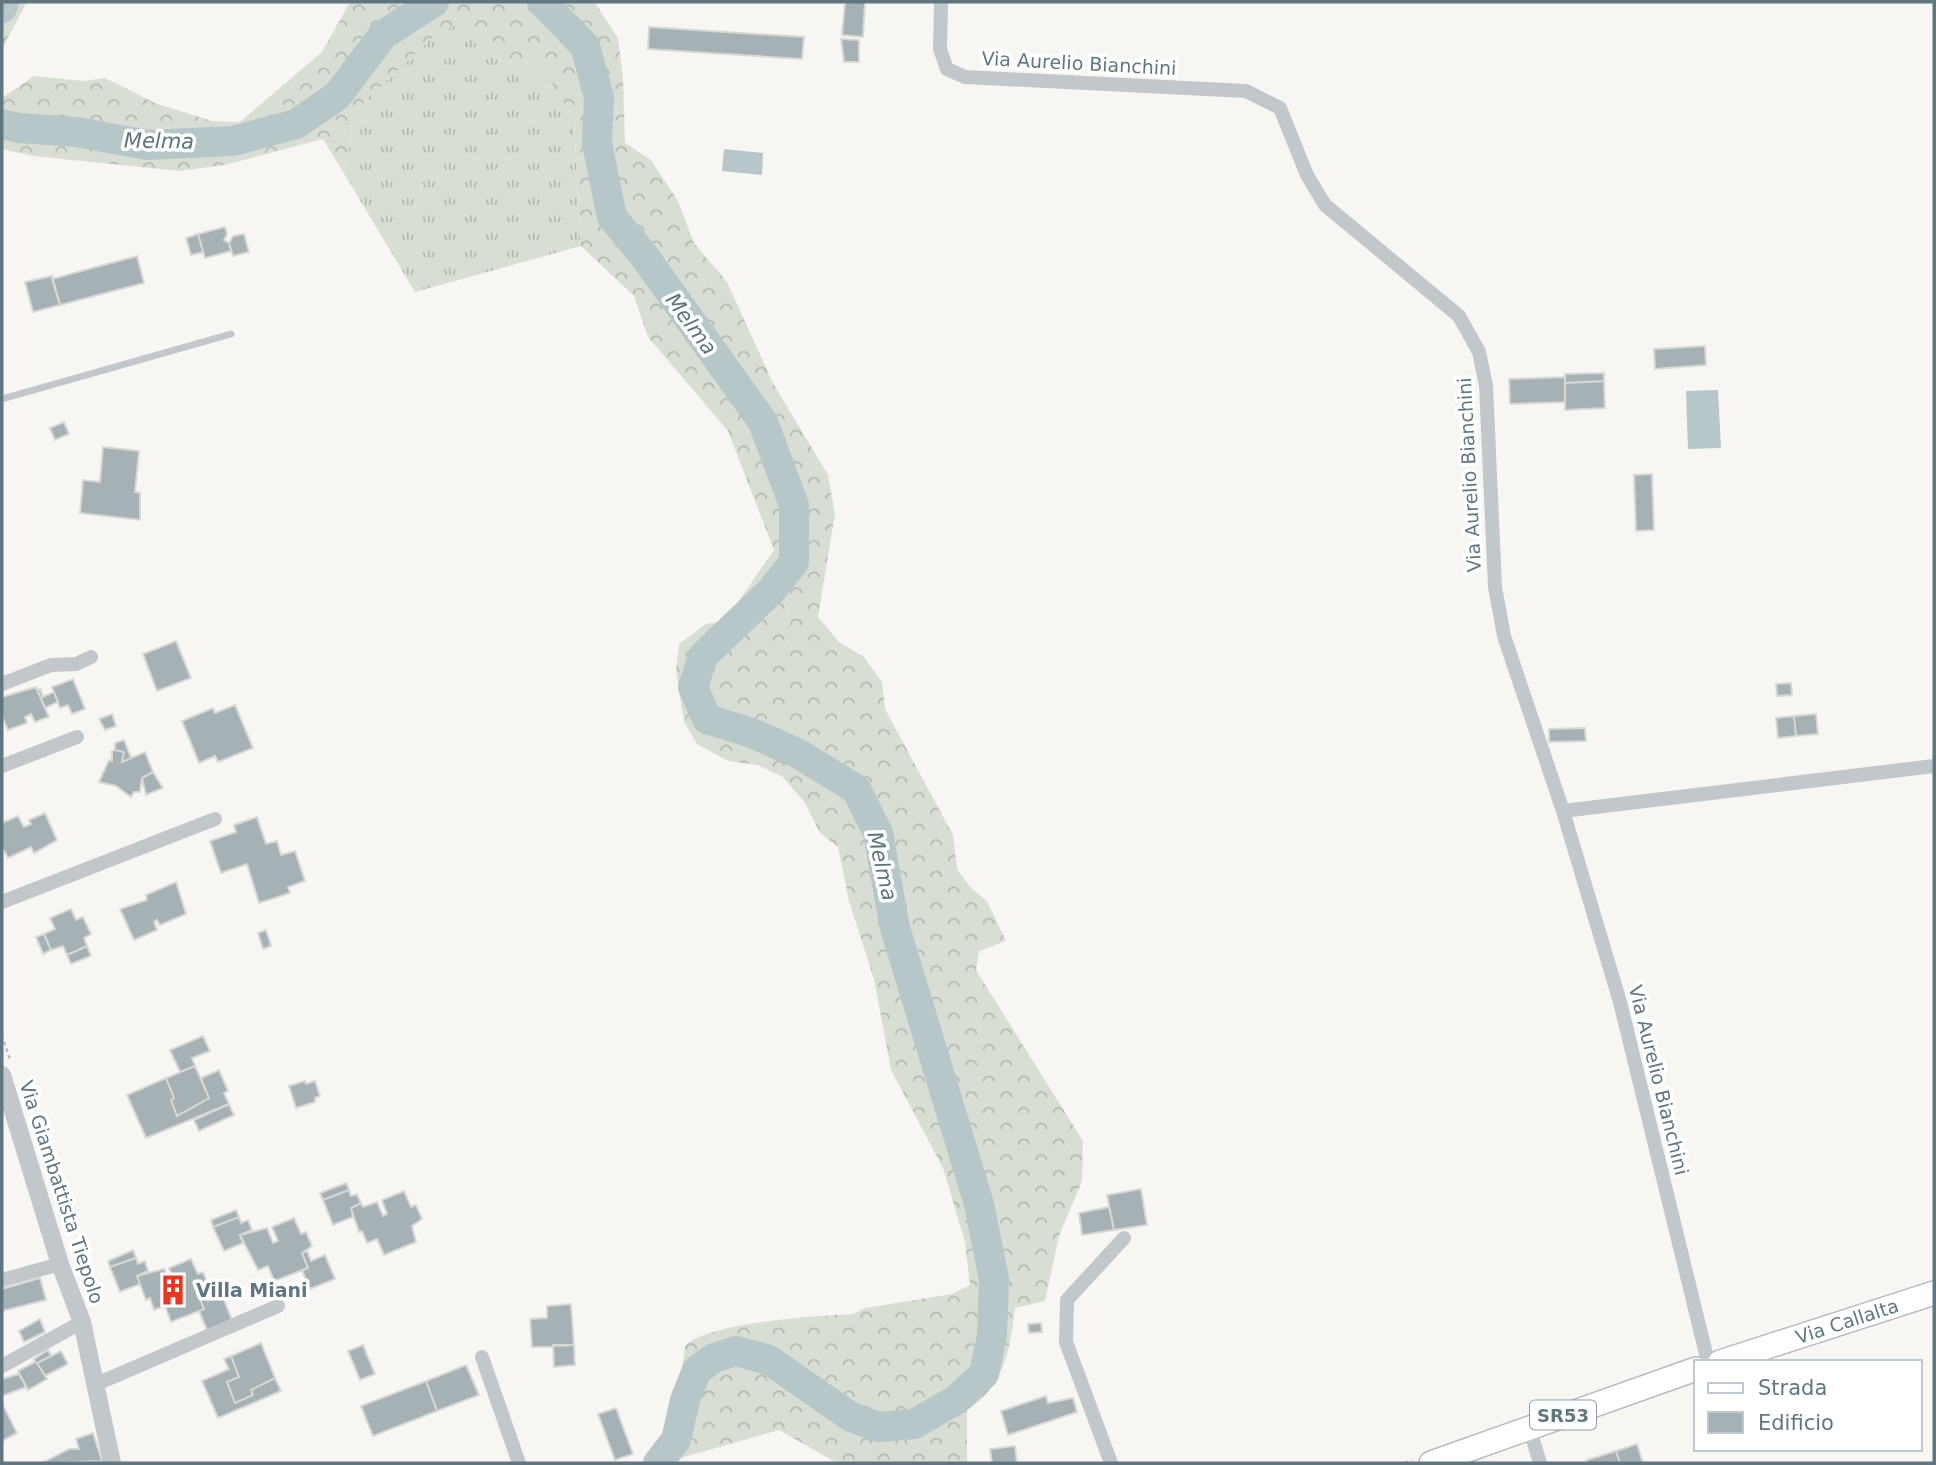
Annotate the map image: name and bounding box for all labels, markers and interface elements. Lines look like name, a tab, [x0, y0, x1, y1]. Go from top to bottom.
street label: Via Aurelio Bianchini	[981, 47, 1177, 79]
water label: Melma	[124, 128, 194, 154]
water label: Melma	[661, 289, 721, 359]
street label: Via Aurelio Bianchini	[1453, 377, 1485, 573]
water label: Melma	[862, 829, 902, 903]
street label: Via Aurelio Bianchini	[1625, 983, 1693, 1177]
street label: Via Giambattista Tiepolo	[16, 1078, 108, 1306]
building icon: Villa Miani	[156, 1273, 190, 1307]
place label: Villa Miani	[196, 1279, 308, 1301]
street label: Via Callalta	[1793, 1294, 1901, 1348]
legend	[1694, 1360, 1922, 1451]
text: Strada	[1758, 1376, 1827, 1400]
road number: SR53	[1530, 1400, 1596, 1430]
text: Edificio	[1758, 1411, 1834, 1435]

